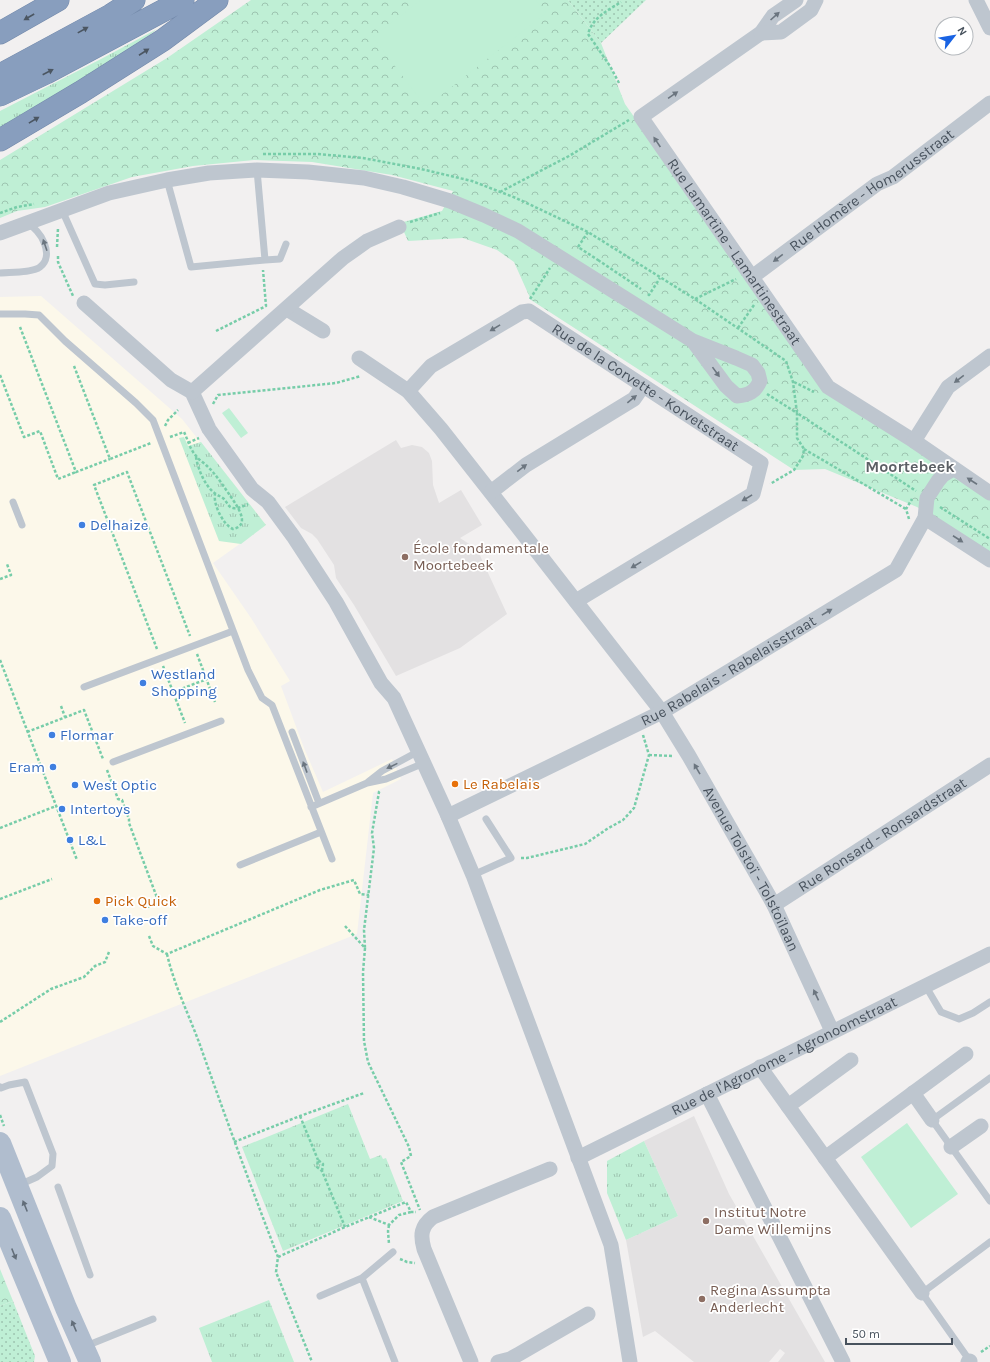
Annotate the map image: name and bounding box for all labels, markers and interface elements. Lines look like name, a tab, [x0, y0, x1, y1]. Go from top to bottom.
one-way arrow	[770, 11, 780, 21]
one-way arrow	[24, 13, 35, 20]
north arrow	[934, 16, 974, 56]
text: N	[955, 24, 970, 38]
one-way arrow	[77, 26, 89, 33]
one-way arrow	[138, 48, 150, 55]
one-way arrow	[42, 69, 54, 75]
one-way arrow	[667, 91, 678, 99]
one-way arrow	[29, 116, 39, 124]
street label: Rue Homère - Homerusstraat	[786, 125, 958, 255]
one-way arrow	[654, 136, 661, 147]
street label: Rue Lamartine - Lamartinestraat	[663, 155, 805, 349]
one-way arrow	[41, 239, 47, 251]
one-way arrow	[772, 254, 783, 262]
street label: Rue de la Corvette - Korvetstraat	[548, 319, 743, 455]
one-way arrow	[490, 324, 500, 332]
one-way arrow	[712, 367, 720, 377]
one-way arrow	[954, 375, 964, 383]
one-way arrow	[626, 395, 637, 404]
district label: Moortebeek	[865, 457, 955, 476]
one-way arrow	[516, 464, 527, 472]
one-way arrow	[966, 477, 977, 484]
one-way arrow	[741, 494, 753, 501]
place label: Delhaize	[90, 516, 148, 534]
marker: Delhaize	[77, 520, 87, 530]
one-way arrow	[952, 535, 963, 543]
place label: École fondamentale Moortebeek	[413, 539, 549, 574]
marker: École fondamentale Moortebeek	[400, 552, 410, 562]
one-way arrow	[630, 561, 642, 568]
one-way arrow	[822, 608, 832, 616]
street label: Rue Rabelais - Rabelaisstraat	[638, 612, 820, 730]
place label: Westland Shopping	[151, 665, 217, 700]
marker: Westland Shopping	[138, 678, 148, 688]
place label: Flormar	[60, 726, 114, 744]
marker: Flormar	[47, 730, 57, 740]
place label: Eram	[9, 758, 45, 776]
one-way arrow	[302, 761, 308, 773]
marker: Eram	[48, 762, 58, 772]
one-way arrow	[387, 763, 398, 769]
one-way arrow	[693, 763, 700, 775]
street label: Rue Ronsard - Ronsardstraat	[795, 774, 970, 896]
place label: Le Rabelais	[463, 775, 540, 793]
place label: West Optic	[83, 776, 157, 794]
marker: Le Rabelais	[450, 779, 460, 789]
marker: West Optic	[70, 780, 80, 790]
street label: Avenue Tolstoï - Tolstoïlaan	[699, 783, 803, 954]
place label: Intertoys	[70, 800, 131, 818]
marker: Intertoys	[57, 804, 67, 814]
place label: L&L	[78, 831, 106, 849]
marker: L&L	[65, 835, 75, 845]
place label: Pick Quick	[105, 892, 177, 910]
marker: Pick Quick	[92, 896, 102, 906]
place label: Take-off	[113, 911, 168, 929]
marker: Take-off	[100, 915, 110, 925]
one-way arrow	[813, 990, 819, 1001]
street label: Rue de l'Agronome - Agronoomstraat	[668, 992, 900, 1119]
one-way arrow	[22, 1200, 28, 1212]
place label: Institut Notre Dame Willemijns	[714, 1203, 832, 1238]
marker: Institut Notre Dame Willemijns	[701, 1216, 711, 1226]
one-way arrow	[12, 1248, 18, 1260]
place label: Regina Assumpta Anderlecht	[710, 1281, 831, 1316]
marker: Regina Assumpta Anderlecht	[697, 1294, 707, 1304]
one-way arrow	[71, 1320, 77, 1332]
scale bar	[846, 1320, 952, 1346]
text: 50 m	[852, 1327, 880, 1341]

